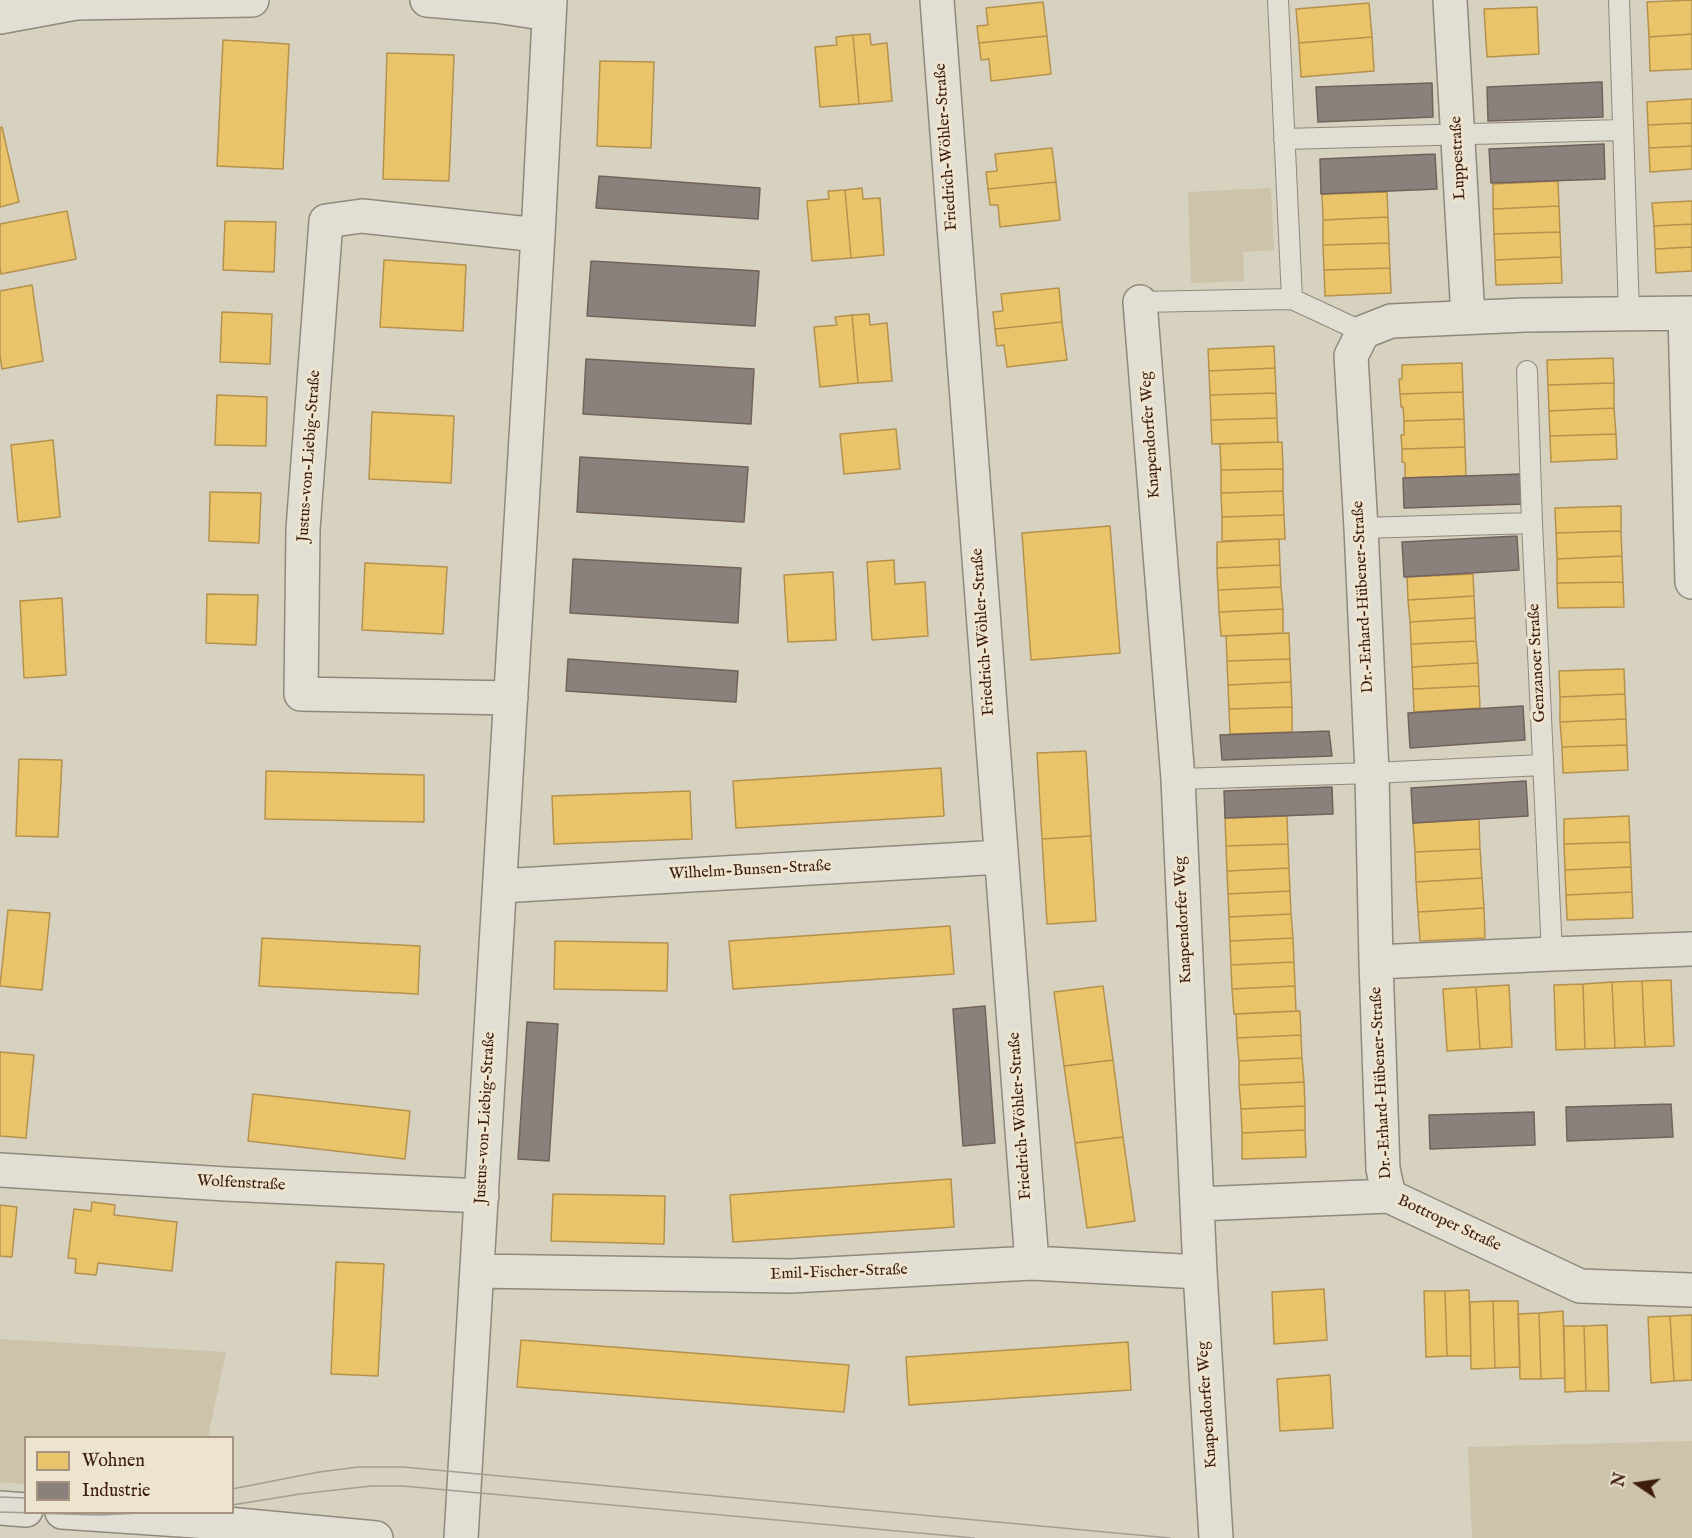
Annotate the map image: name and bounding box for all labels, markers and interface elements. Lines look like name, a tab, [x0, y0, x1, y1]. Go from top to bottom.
street label: Friedrich-Wöhler-Straße	[932, 63, 962, 231]
street label: Luppestraße	[1447, 116, 1471, 200]
street label: Justus-von-Liebig-Straße	[294, 369, 326, 543]
street label: Knapendorfer Weg	[1137, 371, 1165, 499]
street label: Dr.-Erhard-Hübener-Straße	[1349, 500, 1379, 694]
street label: Friedrich-Wöhler-Straße	[969, 548, 999, 716]
street label: Genzanoer Straße	[1525, 603, 1551, 723]
street label: Knapendorfer Weg	[1171, 856, 1197, 984]
street label: Wilhelm-Bunsen-Straße	[668, 857, 832, 885]
street label: Dr.-Erhard-Hübener-Straße	[1367, 986, 1397, 1180]
street label: Justus-von-Liebig-Straße	[472, 1031, 500, 1205]
street label: Friedrich-Wöhler-Straße	[1006, 1032, 1036, 1200]
street label: Wolfenstraße	[196, 1172, 286, 1196]
street label: Bottroper Straße	[1394, 1192, 1504, 1256]
street label: Emil-Fischer-Straße	[770, 1261, 908, 1285]
street label: Knapendorfer Weg	[1194, 1341, 1222, 1469]
legend	[24, 1436, 234, 1514]
text: Wohnen	[82, 1450, 145, 1473]
north arrow	[1608, 1454, 1668, 1514]
text: N	[1609, 1471, 1632, 1489]
text: Industrie	[82, 1480, 150, 1503]

